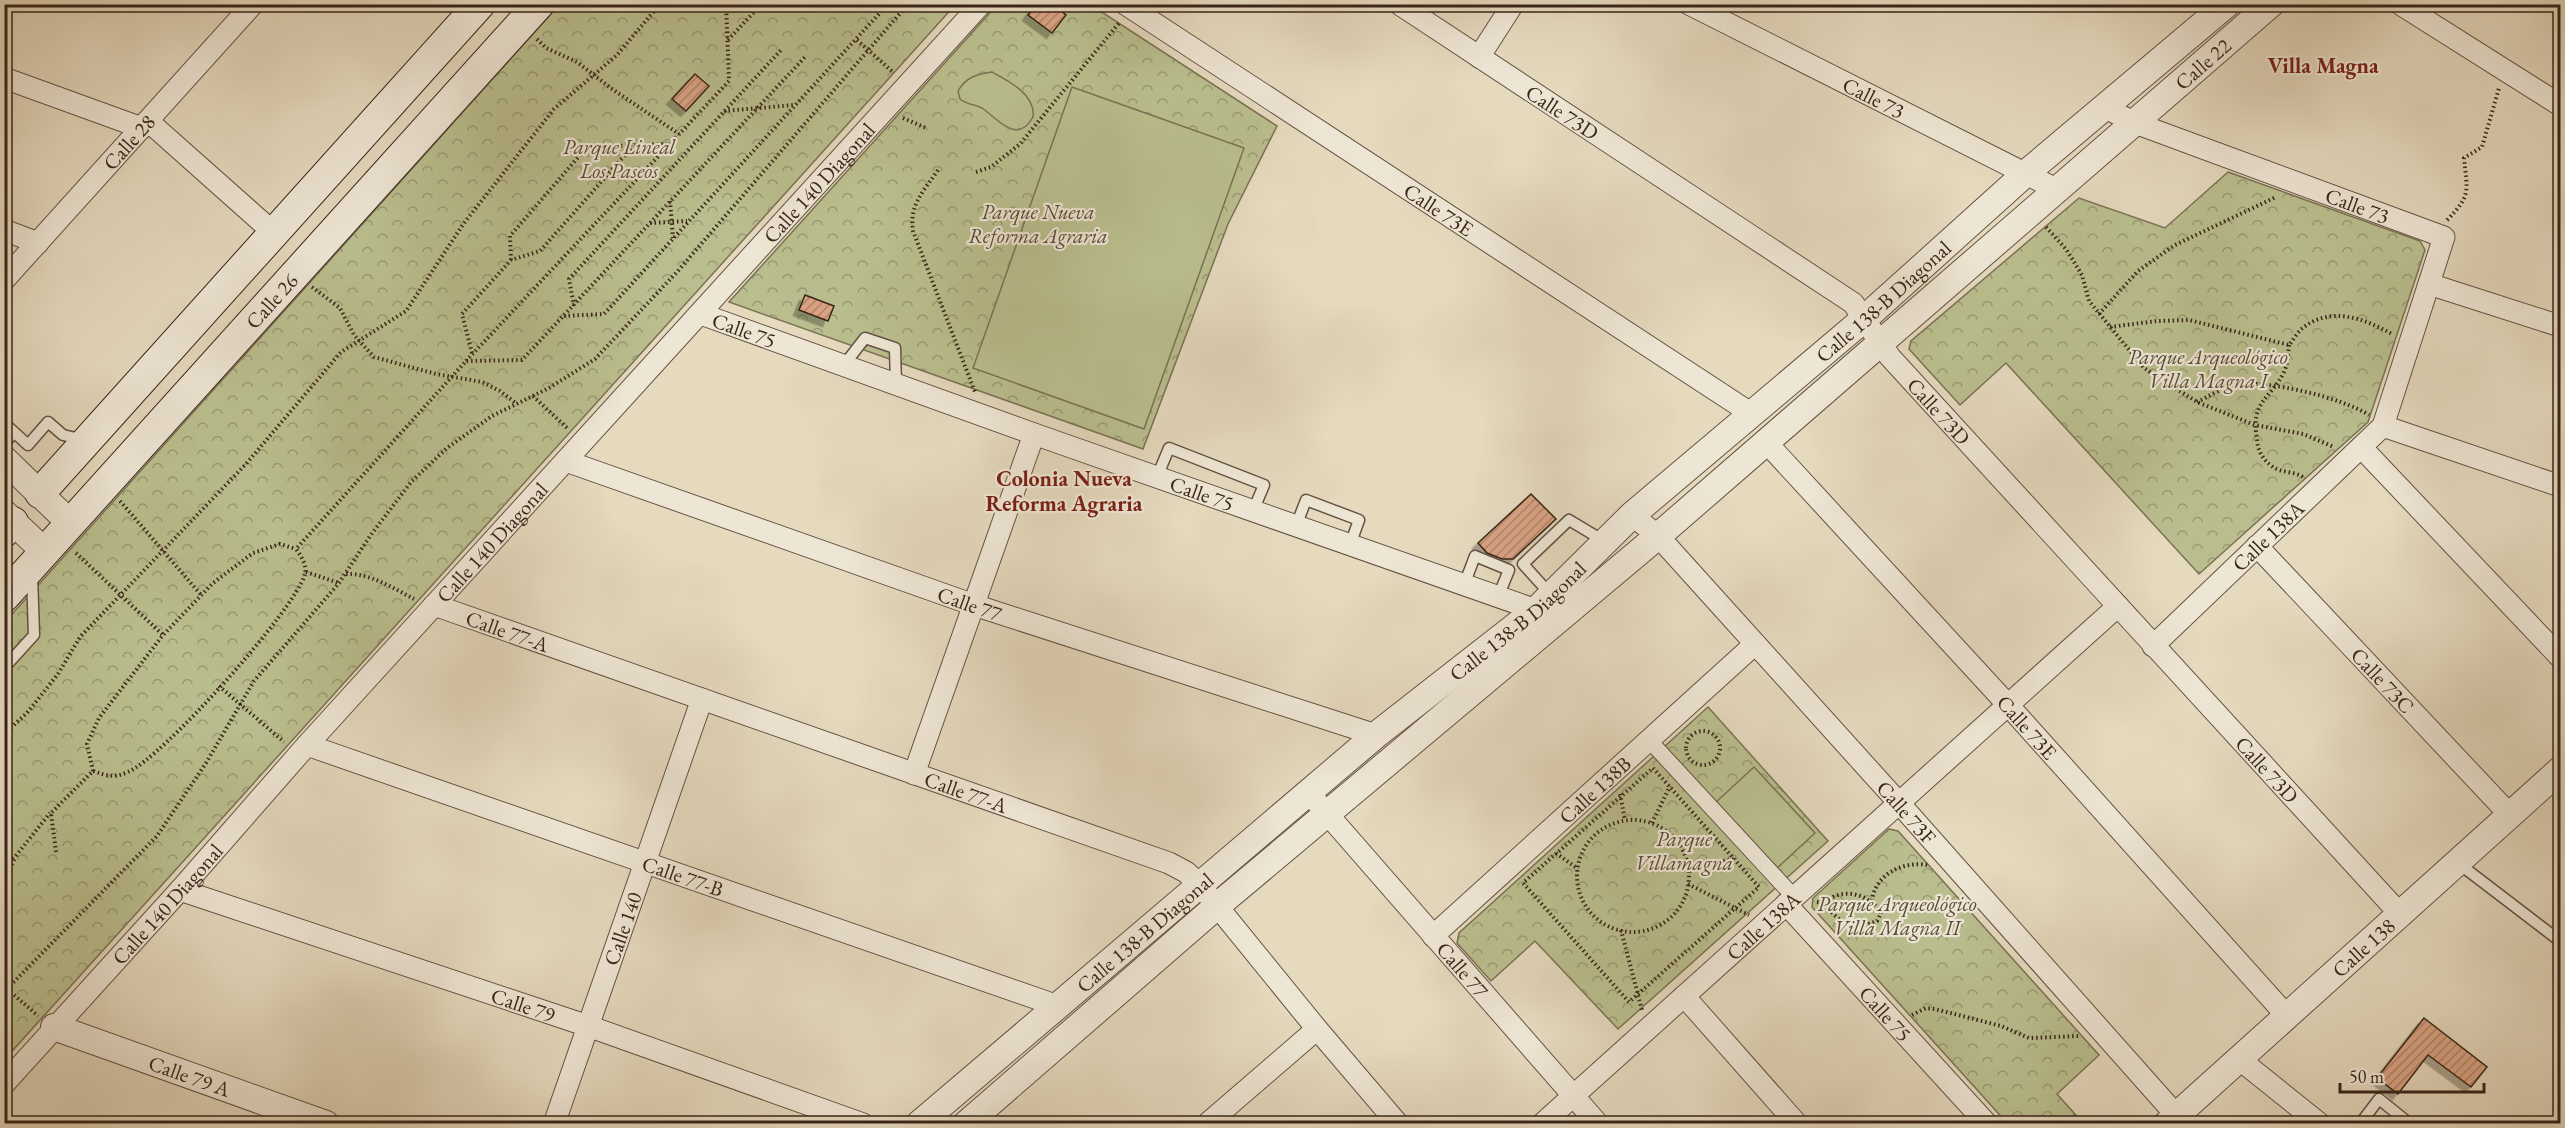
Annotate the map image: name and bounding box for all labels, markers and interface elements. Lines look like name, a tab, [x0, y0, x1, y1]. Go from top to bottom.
street label: Calle 22	[2169, 32, 2236, 95]
district label: Villa Magna	[2267, 51, 2379, 80]
street label: Calle 73	[1838, 70, 1909, 124]
street label: Calle 73D	[1521, 78, 1604, 146]
street label: Calle 28	[96, 108, 161, 175]
street label: Calle 140 Diagonal	[757, 117, 880, 249]
park label: Parque Lineal Los Paseos	[563, 133, 676, 184]
street label: Calle 73E	[1399, 177, 1479, 242]
street label: Calle 73	[2322, 181, 2393, 229]
park label: Parque Nueva Reforma Agraria	[968, 198, 1108, 249]
street label: Calle 138-B Diagonal	[1810, 234, 1956, 368]
street label: Calle 26	[239, 267, 303, 334]
street label: Calle 75	[709, 306, 780, 353]
park label: Parque Arqueológico Villa Magna I	[2128, 343, 2288, 394]
street label: Calle 73D	[1902, 371, 1977, 450]
district label: Colonia Nueva Reforma Agraria	[986, 464, 1143, 518]
street label: Calle 75	[1166, 469, 1238, 517]
street label: Calle 140 Diagonal	[430, 476, 553, 608]
street label: Calle 138A	[2226, 495, 2310, 577]
street label: Calle 138-B Diagonal	[1443, 555, 1592, 687]
street label: Calle 77	[934, 580, 1006, 627]
street label: Calle 77-A	[462, 604, 553, 658]
street label: Calle 73C	[2346, 641, 2421, 719]
street label: Calle 73E	[1991, 689, 2064, 765]
street label: Calle 73D	[2230, 730, 2305, 809]
street label: Calle 138B	[1553, 750, 1636, 829]
street label: Calle 77-A	[921, 765, 1012, 819]
street label: Calle 73F	[1871, 774, 1943, 850]
park label: Parque Villamagna	[1635, 825, 1733, 876]
street label: Calle 140 Diagonal	[106, 838, 228, 970]
street label: Calle 77-B	[639, 849, 727, 902]
street label: Calle 138-B Diagonal	[1070, 866, 1219, 998]
street label: Calle 138A	[1720, 885, 1806, 966]
street label: Calle 140	[597, 888, 647, 969]
park label: Parque Arqueológico Villa Magna II	[1817, 890, 1977, 941]
street label: Calle 138	[2326, 912, 2400, 983]
street label: Calle 77	[1431, 936, 1495, 1004]
street label: Calle 75	[1854, 980, 1918, 1047]
street label: Calle 79	[488, 981, 559, 1028]
street label: Calle 79 A	[145, 1048, 235, 1102]
scale bar	[2340, 1056, 2484, 1094]
text: 50 m	[2349, 1065, 2384, 1088]

